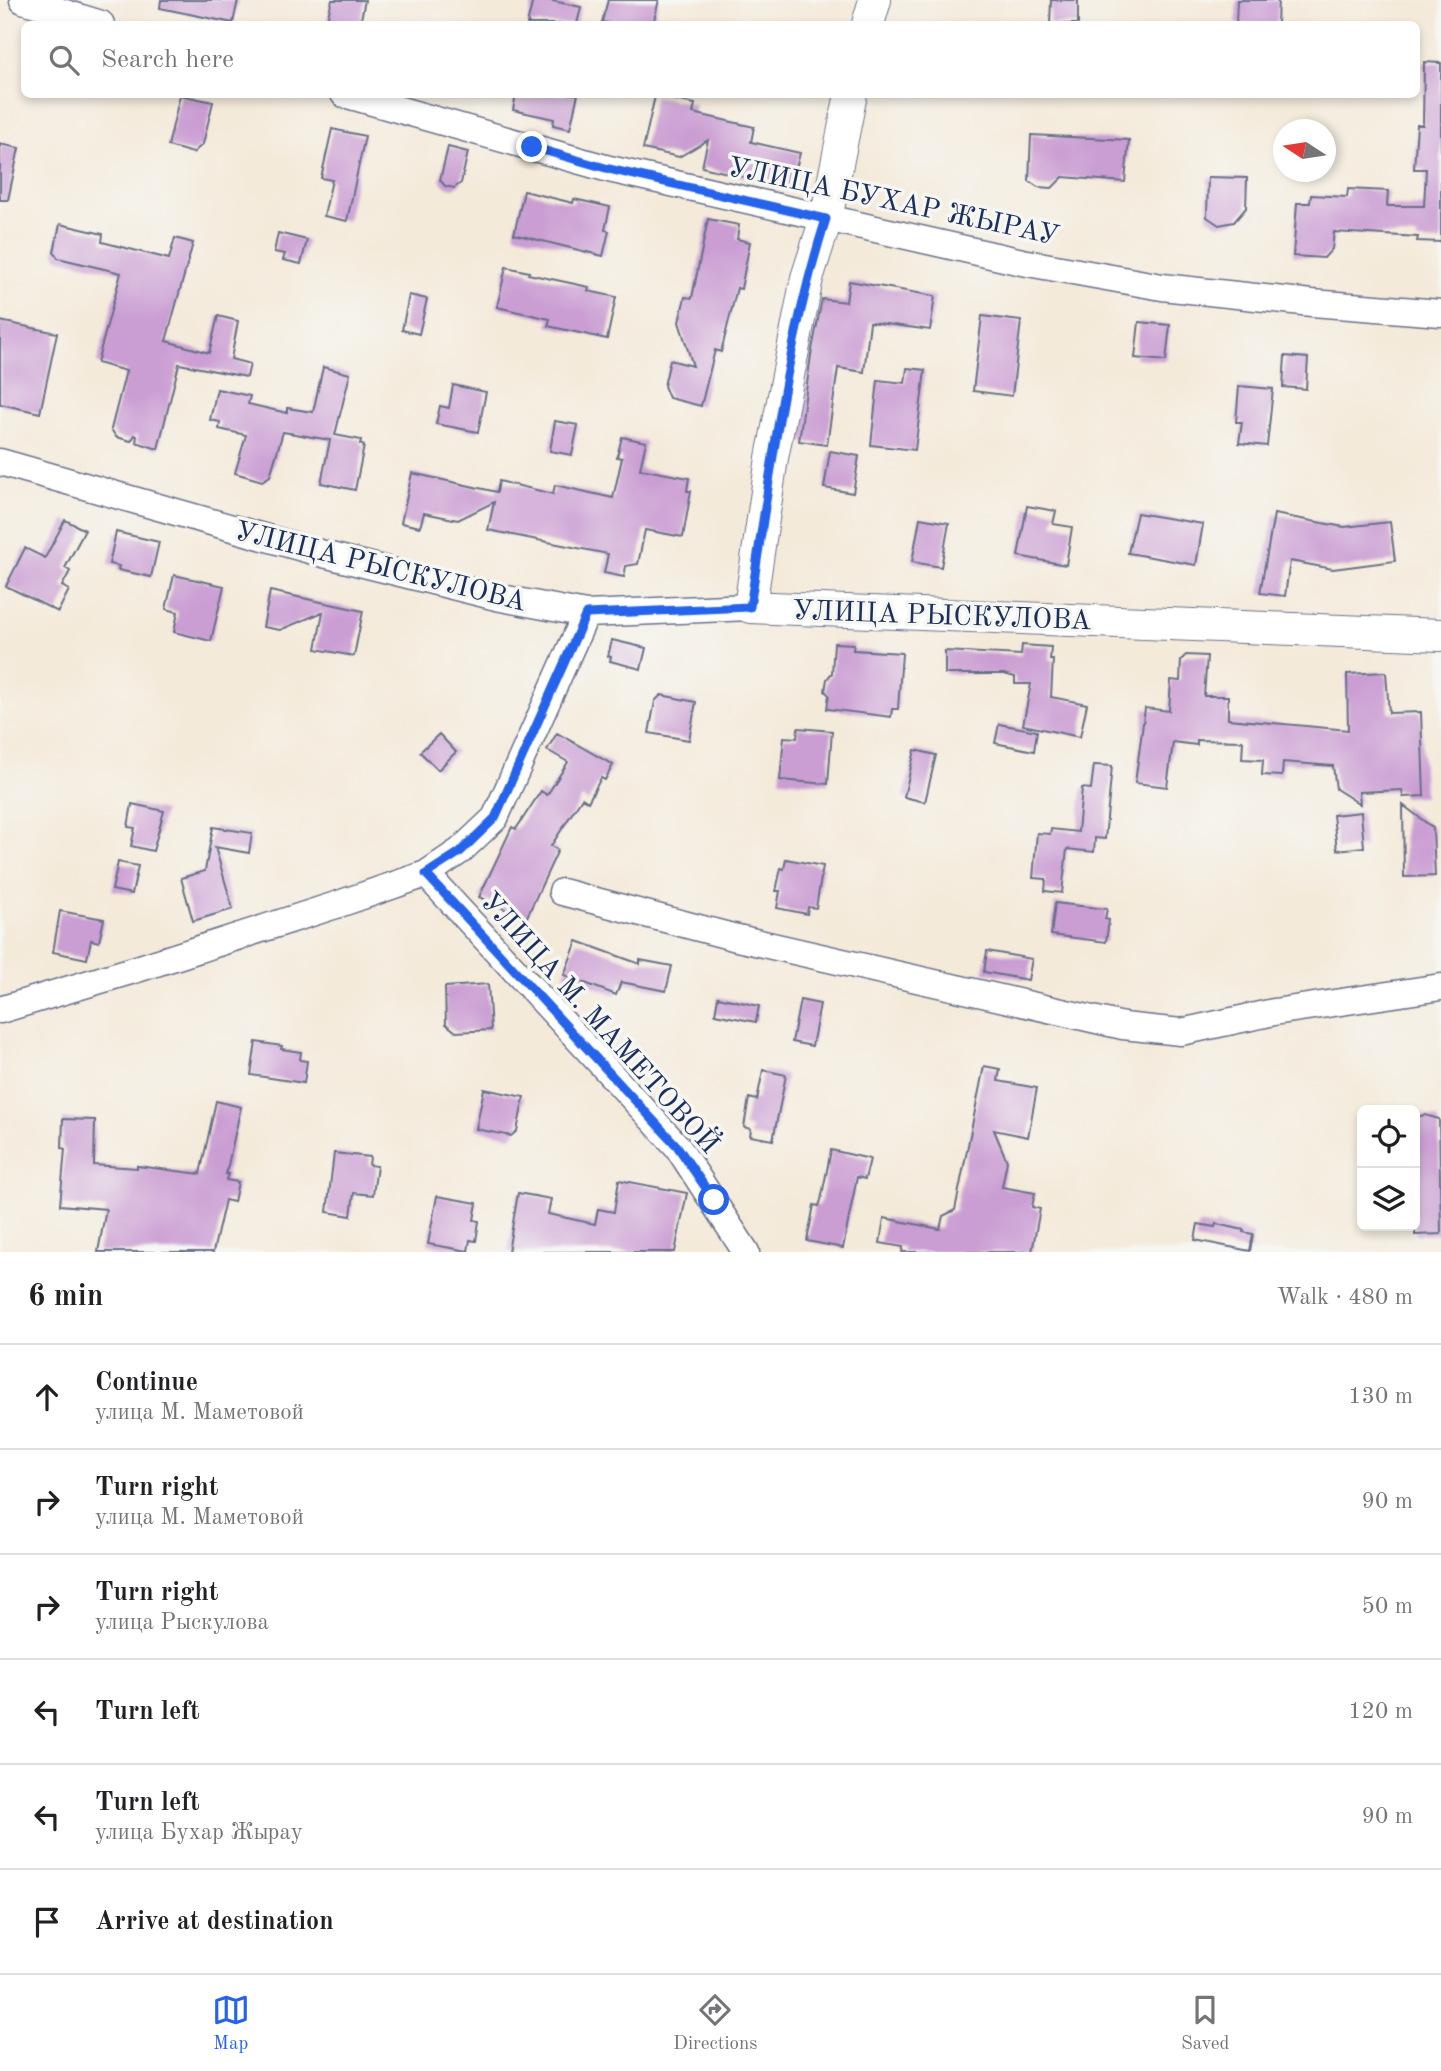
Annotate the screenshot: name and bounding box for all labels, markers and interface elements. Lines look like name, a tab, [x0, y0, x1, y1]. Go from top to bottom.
search box	[21, 21, 1420, 98]
icon: search	[45, 41, 83, 79]
text: Search here	[101, 47, 234, 73]
north arrow	[1273, 119, 1336, 182]
route end	[516, 131, 547, 162]
street label: УЛИЦА БУХАР ЖЫРАУ	[725, 154, 1062, 252]
street label: УЛИЦА РЫСКУЛОВА	[232, 518, 529, 618]
street label: УЛИЦА РЫСКУЛОВА	[792, 598, 1092, 636]
street label: УЛИЦА М. МАМЕТОВОЙ	[474, 884, 728, 1160]
map controls	[1357, 1105, 1420, 1231]
button: locate	[1357, 1105, 1420, 1168]
button: layers	[1357, 1168, 1420, 1231]
route start	[698, 1184, 729, 1215]
text: 6 min	[28, 1282, 103, 1312]
text: Walk · 480 m	[1277, 1286, 1413, 1309]
text: Continue	[95, 1370, 198, 1396]
icon: ahead	[28, 1378, 66, 1416]
text: 130 m	[1348, 1385, 1413, 1408]
text: улица М. Маметовой	[95, 1401, 304, 1424]
text: Turn right	[95, 1475, 218, 1501]
icon: right	[28, 1483, 66, 1521]
text: 90 m	[1362, 1490, 1413, 1513]
text: улица М. Маметовой	[95, 1506, 304, 1529]
text: Turn right	[95, 1580, 218, 1606]
icon: right	[28, 1588, 66, 1626]
text: 50 m	[1362, 1595, 1413, 1618]
text: улица Рыскулова	[95, 1611, 269, 1634]
icon: left	[28, 1693, 66, 1731]
text: Turn left	[95, 1699, 200, 1725]
text: 120 m	[1348, 1700, 1413, 1723]
text: Turn left	[95, 1790, 200, 1816]
icon: left	[28, 1798, 66, 1836]
text: 90 m	[1362, 1805, 1413, 1828]
text: улица Бухар Жырау	[95, 1821, 303, 1844]
icon: arrive	[28, 1903, 66, 1941]
text: Arrive at destination	[95, 1909, 334, 1935]
tab: Map	[212, 1991, 250, 2056]
tab: Directions	[673, 1991, 758, 2056]
tab: Saved	[1181, 1991, 1229, 2056]

